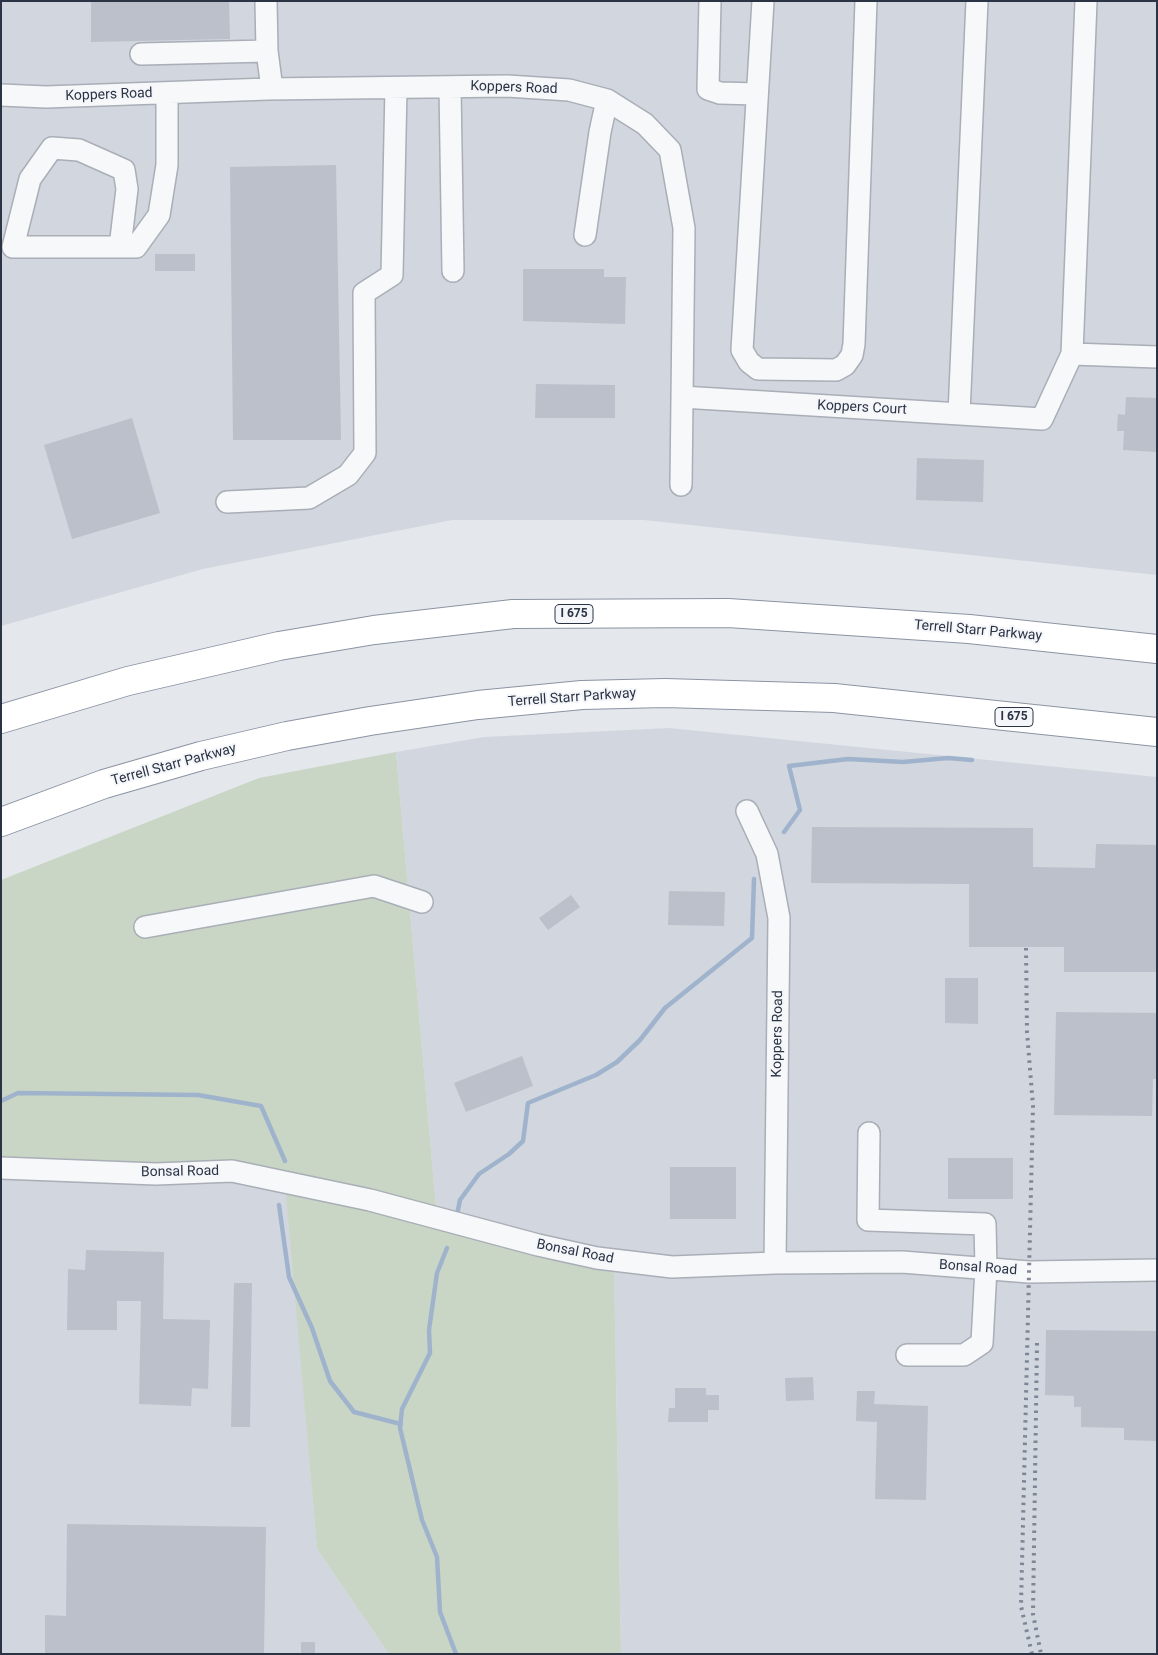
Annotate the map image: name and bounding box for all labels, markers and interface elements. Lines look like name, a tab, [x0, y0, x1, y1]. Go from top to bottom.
street label: Koppers Road	[470, 78, 558, 98]
street label: Koppers Road	[65, 85, 153, 105]
street label: Koppers Court	[817, 397, 907, 419]
road number: I 675	[555, 604, 593, 624]
street label: Terrell Starr Parkway	[913, 617, 1043, 645]
street label: Terrell Starr Parkway	[507, 685, 637, 711]
road number: I 675	[995, 708, 1033, 726]
street label: Terrell Starr Parkway	[110, 740, 238, 790]
street label: Koppers Road	[769, 990, 787, 1078]
street label: Bonsal Road	[141, 1163, 219, 1181]
street label: Bonsal Road	[535, 1236, 615, 1268]
street label: Bonsal Road	[938, 1257, 1018, 1279]

